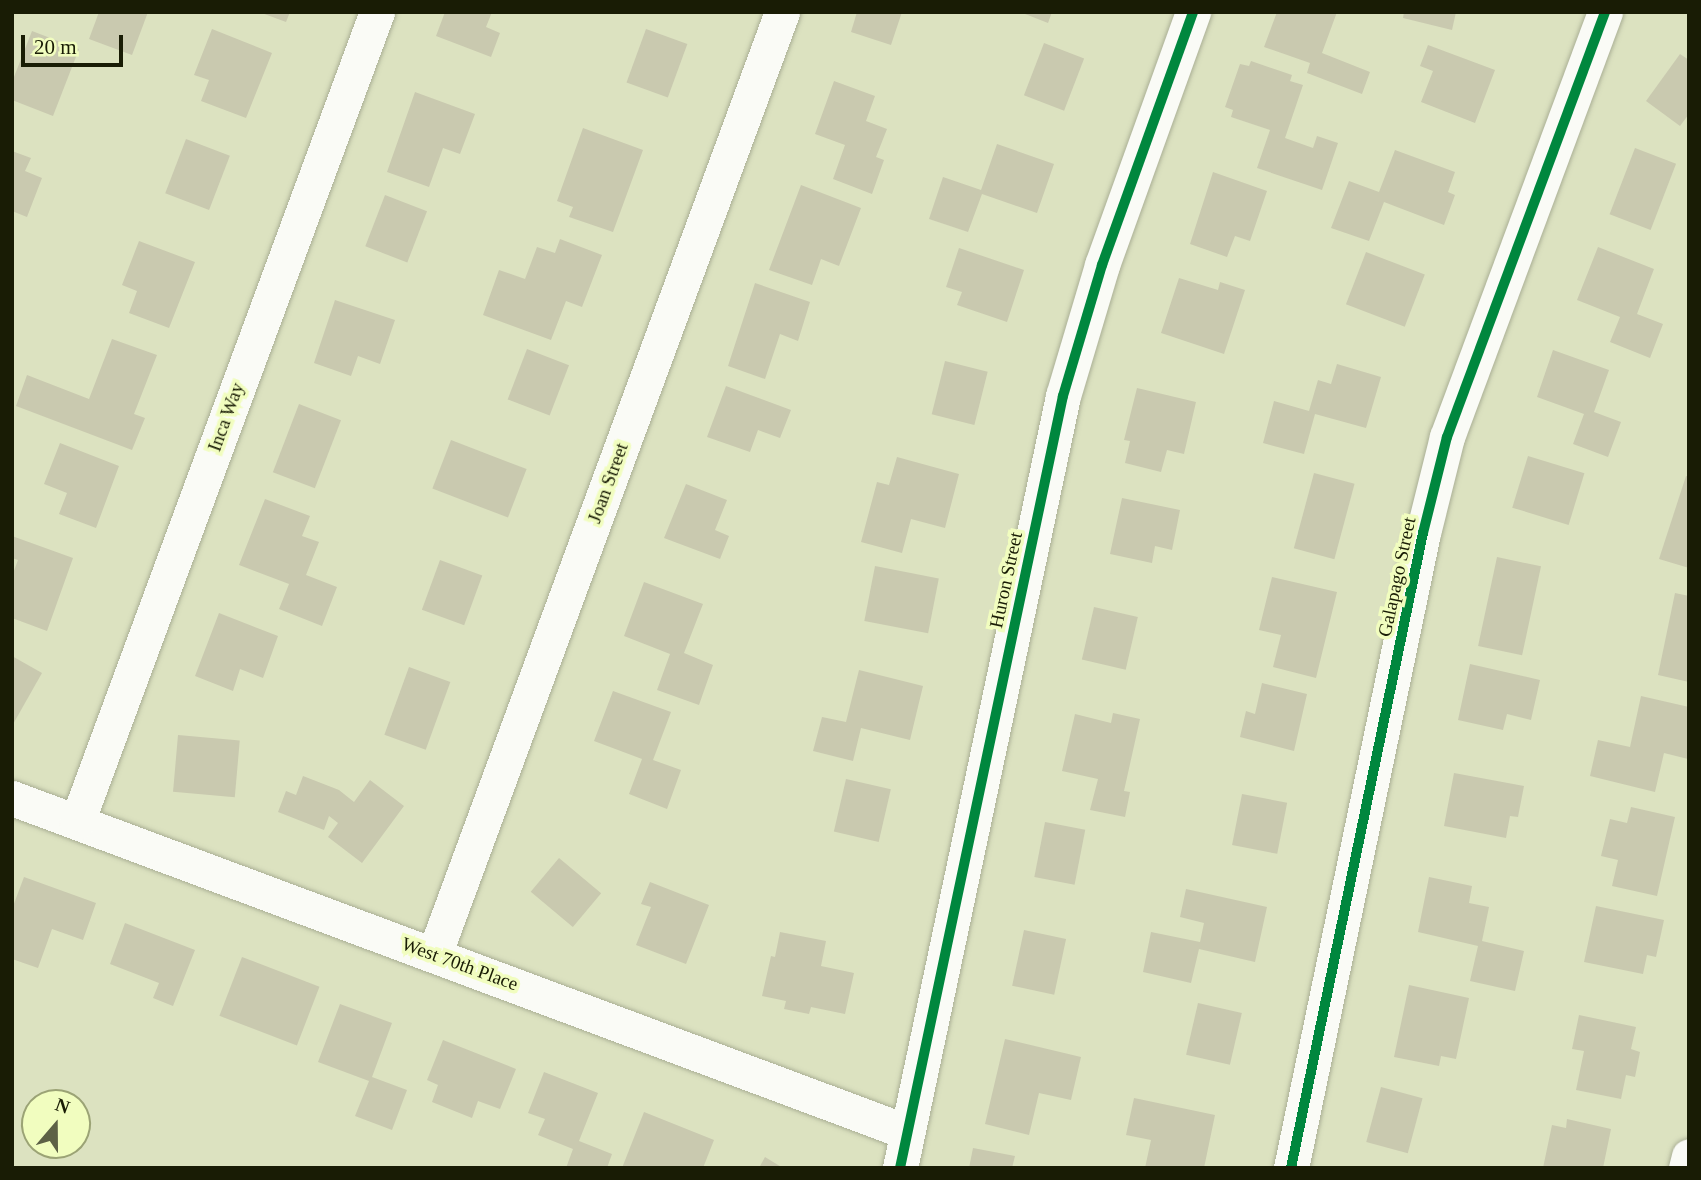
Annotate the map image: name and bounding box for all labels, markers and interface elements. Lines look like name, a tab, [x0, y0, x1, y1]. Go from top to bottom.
scale bar	[24, 21, 126, 65]
text: 20 m	[34, 35, 77, 59]
street label: Inca Way	[203, 379, 249, 455]
street label: Joan Street	[583, 440, 633, 526]
street label: Galapago Street	[1373, 515, 1421, 639]
street label: Huron Street	[985, 530, 1027, 630]
street label: West 70th Place	[399, 932, 521, 996]
north arrow	[21, 1089, 91, 1159]
text: N	[53, 1093, 73, 1118]

